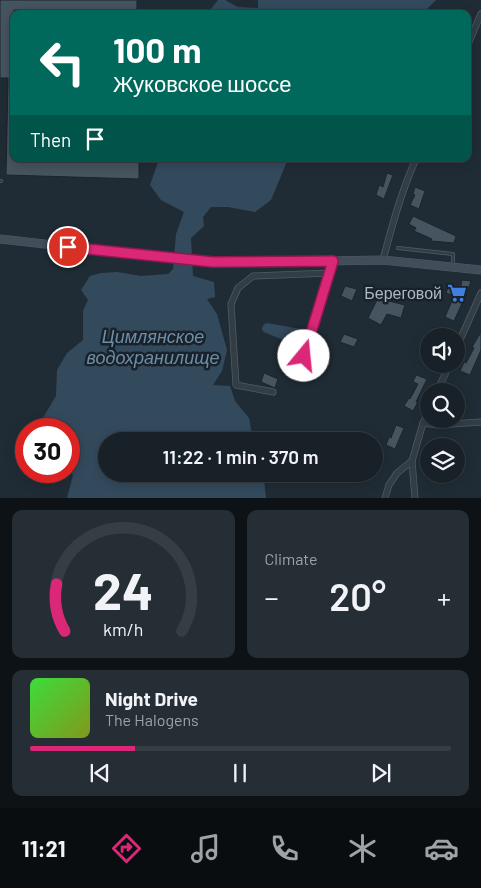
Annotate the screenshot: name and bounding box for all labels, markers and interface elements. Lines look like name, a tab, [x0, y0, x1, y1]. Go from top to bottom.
text: 100 m	[113, 28, 202, 70]
icon: left	[30, 30, 95, 95]
text: Жуковское шоссе	[113, 70, 291, 96]
icon: arrive	[81, 125, 109, 153]
text: Then	[30, 128, 71, 151]
pin	[47, 226, 89, 268]
icon: arrive	[54, 233, 82, 261]
supermarket icon: Береговой	[446, 282, 468, 304]
place label: Береговой	[364, 283, 442, 302]
water label: Цимлянское водохранилище	[86, 325, 220, 368]
map controls	[420, 328, 465, 483]
button: sound	[420, 328, 465, 373]
position arrow	[277, 329, 329, 381]
button: search	[420, 383, 465, 428]
speed limit sign: 30	[15, 418, 80, 483]
button: layers	[420, 438, 465, 483]
text: 11:22 · 1 min · 370 m	[162, 445, 319, 468]
text: Climate	[265, 549, 317, 568]
text: 24	[93, 558, 154, 620]
text: 20°	[329, 573, 386, 619]
text: −	[265, 580, 279, 614]
text: +	[437, 580, 451, 614]
text: km/h	[103, 618, 143, 640]
text: Night Drive	[105, 687, 198, 710]
text: The Halogens	[105, 710, 199, 729]
icon: previous	[86, 759, 114, 787]
icon: pause	[226, 759, 254, 787]
icon: next	[367, 759, 395, 787]
icon: directions	[109, 831, 144, 866]
icon: music	[188, 831, 223, 866]
icon: phone	[267, 831, 302, 866]
icon: climate	[345, 831, 380, 866]
icon: car	[424, 831, 459, 866]
text: 11:21	[22, 835, 66, 861]

